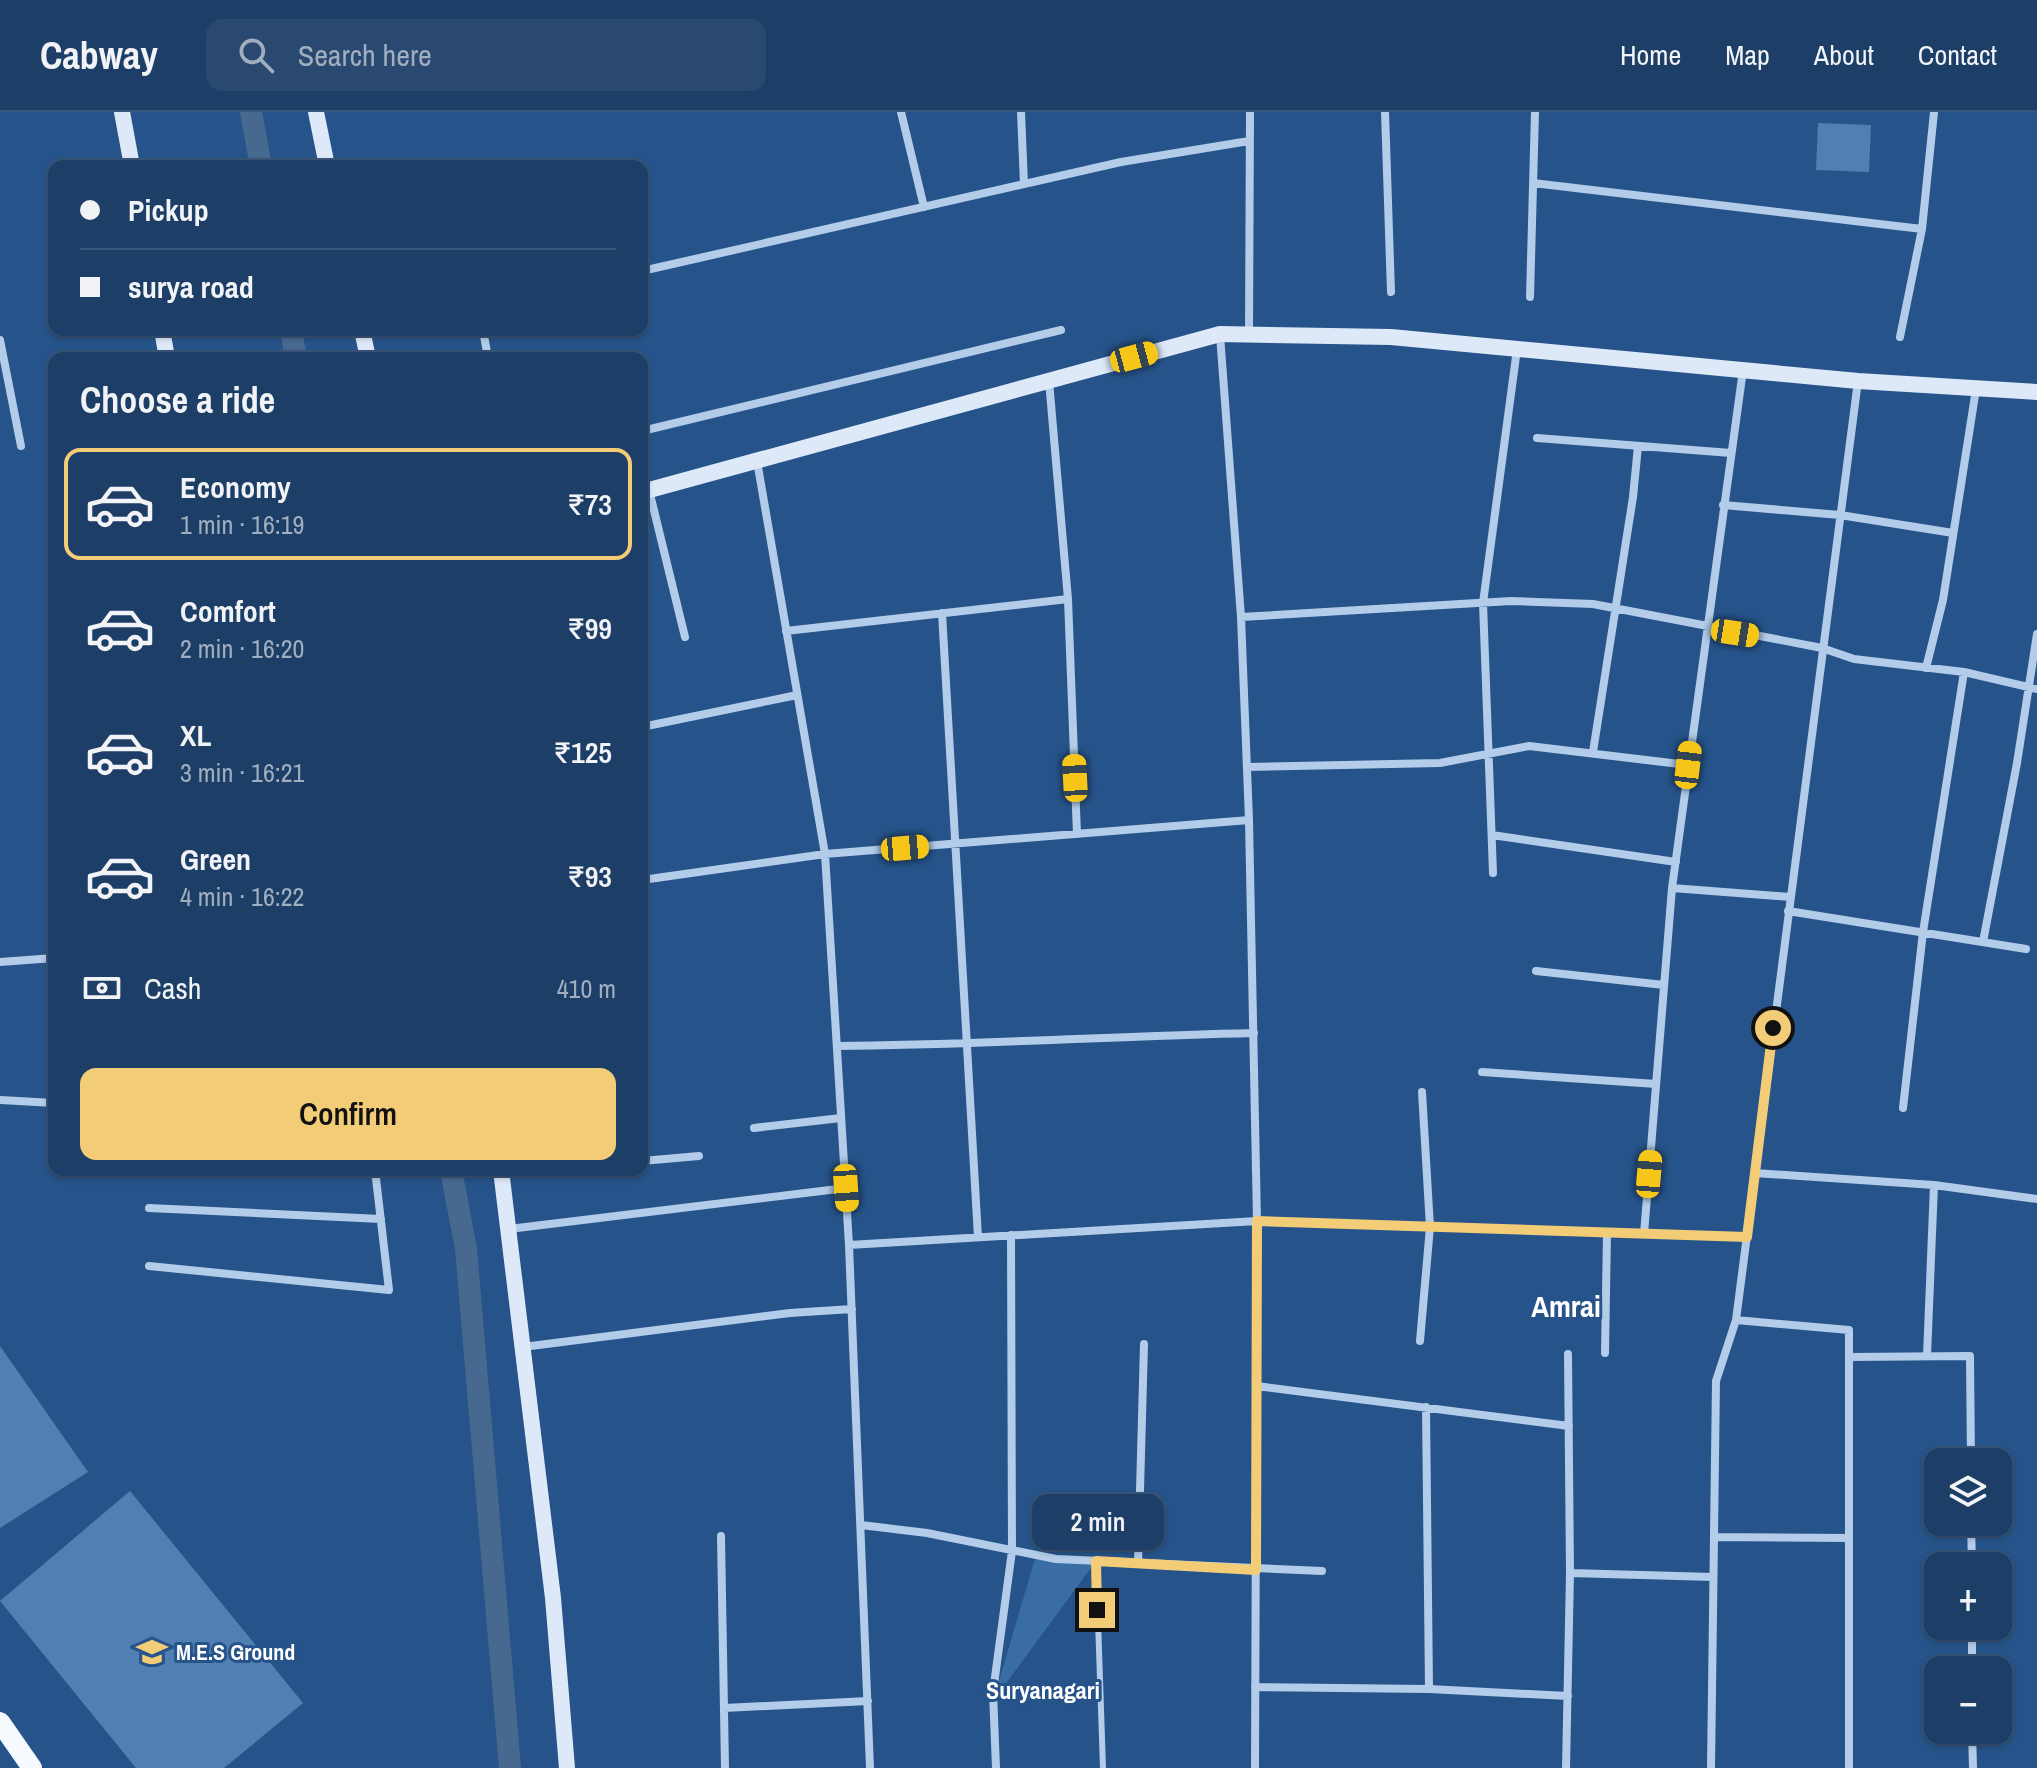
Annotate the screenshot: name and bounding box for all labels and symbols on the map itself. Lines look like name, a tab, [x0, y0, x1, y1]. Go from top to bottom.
car	[1108, 339, 1160, 375]
car	[1709, 617, 1761, 649]
car	[1673, 740, 1703, 790]
car	[1062, 753, 1088, 803]
car	[880, 834, 930, 862]
route start	[1755, 1010, 1791, 1046]
car	[1635, 1149, 1663, 1199]
car	[832, 1163, 860, 1213]
district label: Amrai	[1531, 1286, 1601, 1326]
callout: 2 min	[1031, 1494, 1163, 1550]
route end	[1079, 1592, 1115, 1628]
school or university icon: M.E.S Ground	[135, 1635, 169, 1669]
place label: M.E.S Ground	[176, 1637, 295, 1667]
district label: Suryanagari	[986, 1674, 1100, 1706]

